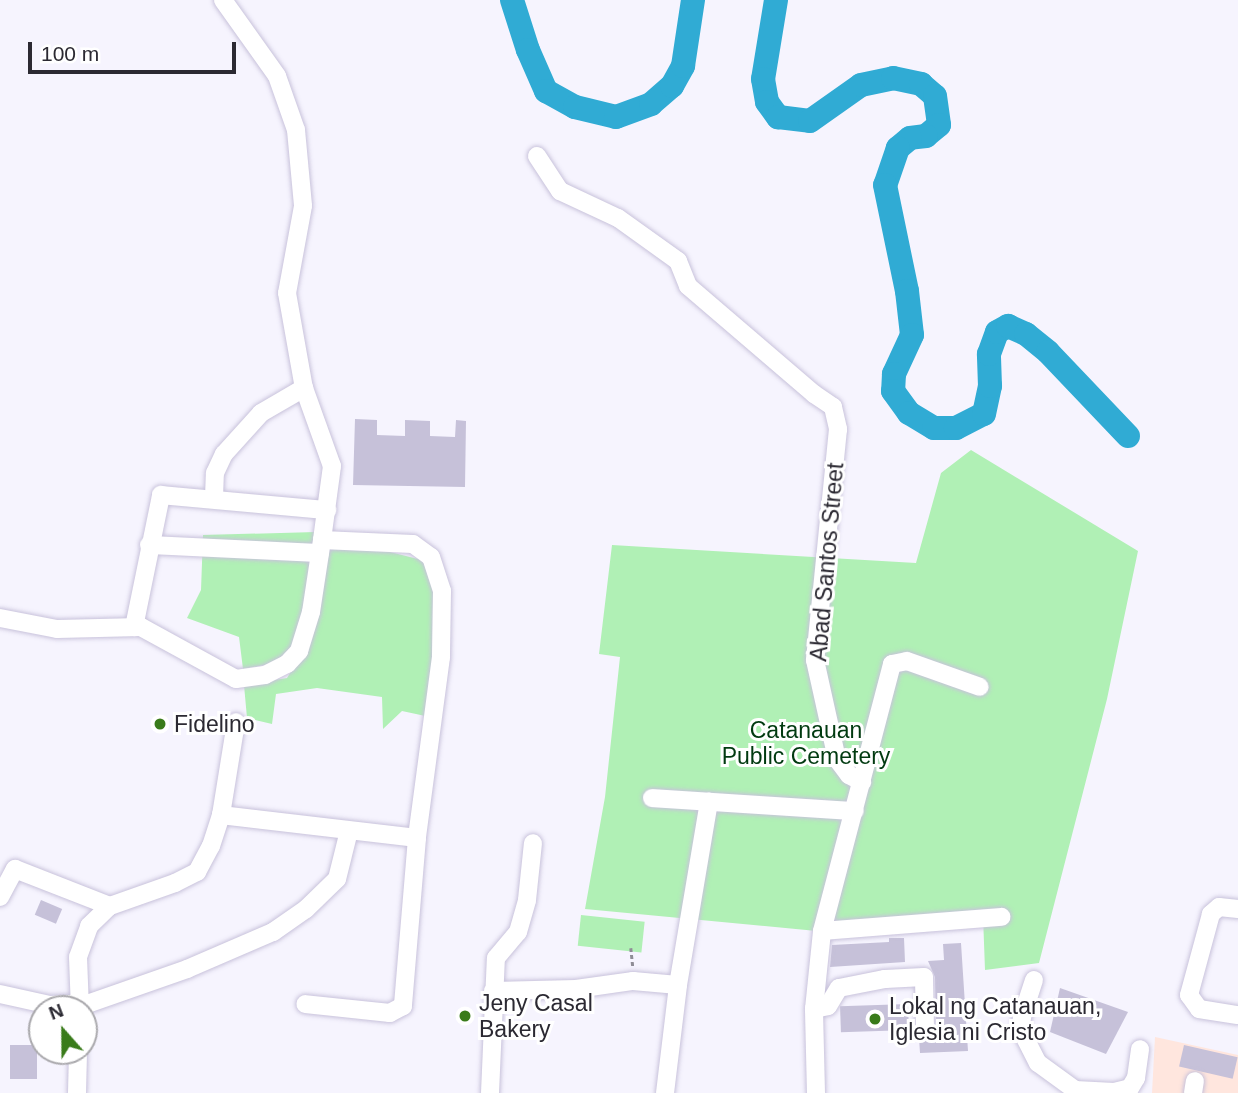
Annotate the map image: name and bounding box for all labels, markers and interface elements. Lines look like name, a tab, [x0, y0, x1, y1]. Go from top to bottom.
scale bar	[32, 28, 240, 72]
text: 100 m	[41, 42, 99, 65]
street label: Abad Santos Street	[805, 461, 849, 663]
place label: Fidelino	[174, 710, 255, 738]
marker: Fidelino	[152, 716, 168, 732]
park label: Catanauan Public Cemetery	[722, 716, 890, 770]
place label: Jeny Casal Bakery	[479, 989, 593, 1043]
place label: Lokal ng Catanauan, Iglesia ni Cristo	[889, 992, 1101, 1046]
north arrow	[28, 995, 98, 1065]
text: N	[46, 1000, 66, 1024]
marker: Jeny Casal Bakery	[457, 1008, 473, 1024]
marker: Lokal ng Catanauan, Iglesia ni Cristo	[867, 1011, 883, 1027]

